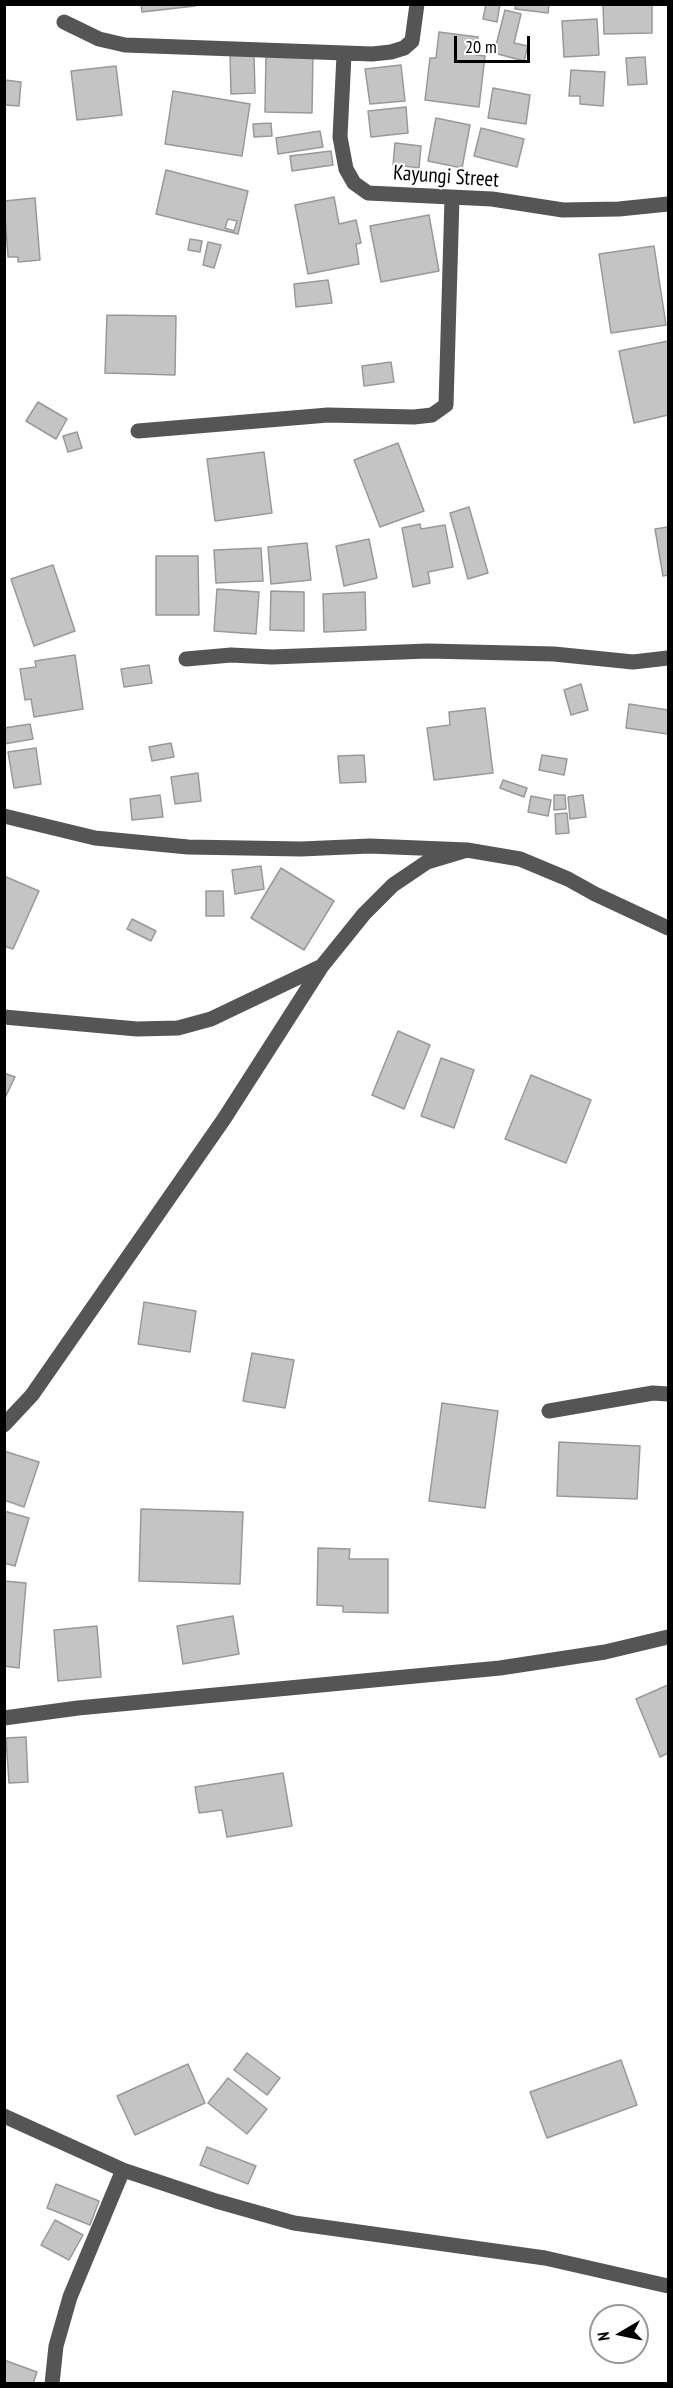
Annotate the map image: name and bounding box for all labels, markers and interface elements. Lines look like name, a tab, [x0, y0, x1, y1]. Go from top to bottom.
scale bar	[457, 24, 534, 62]
text: 20 m	[465, 35, 497, 58]
street label: Kayungi Street	[392, 161, 500, 193]
north arrow	[589, 2304, 649, 2364]
text: N	[593, 2331, 614, 2342]

